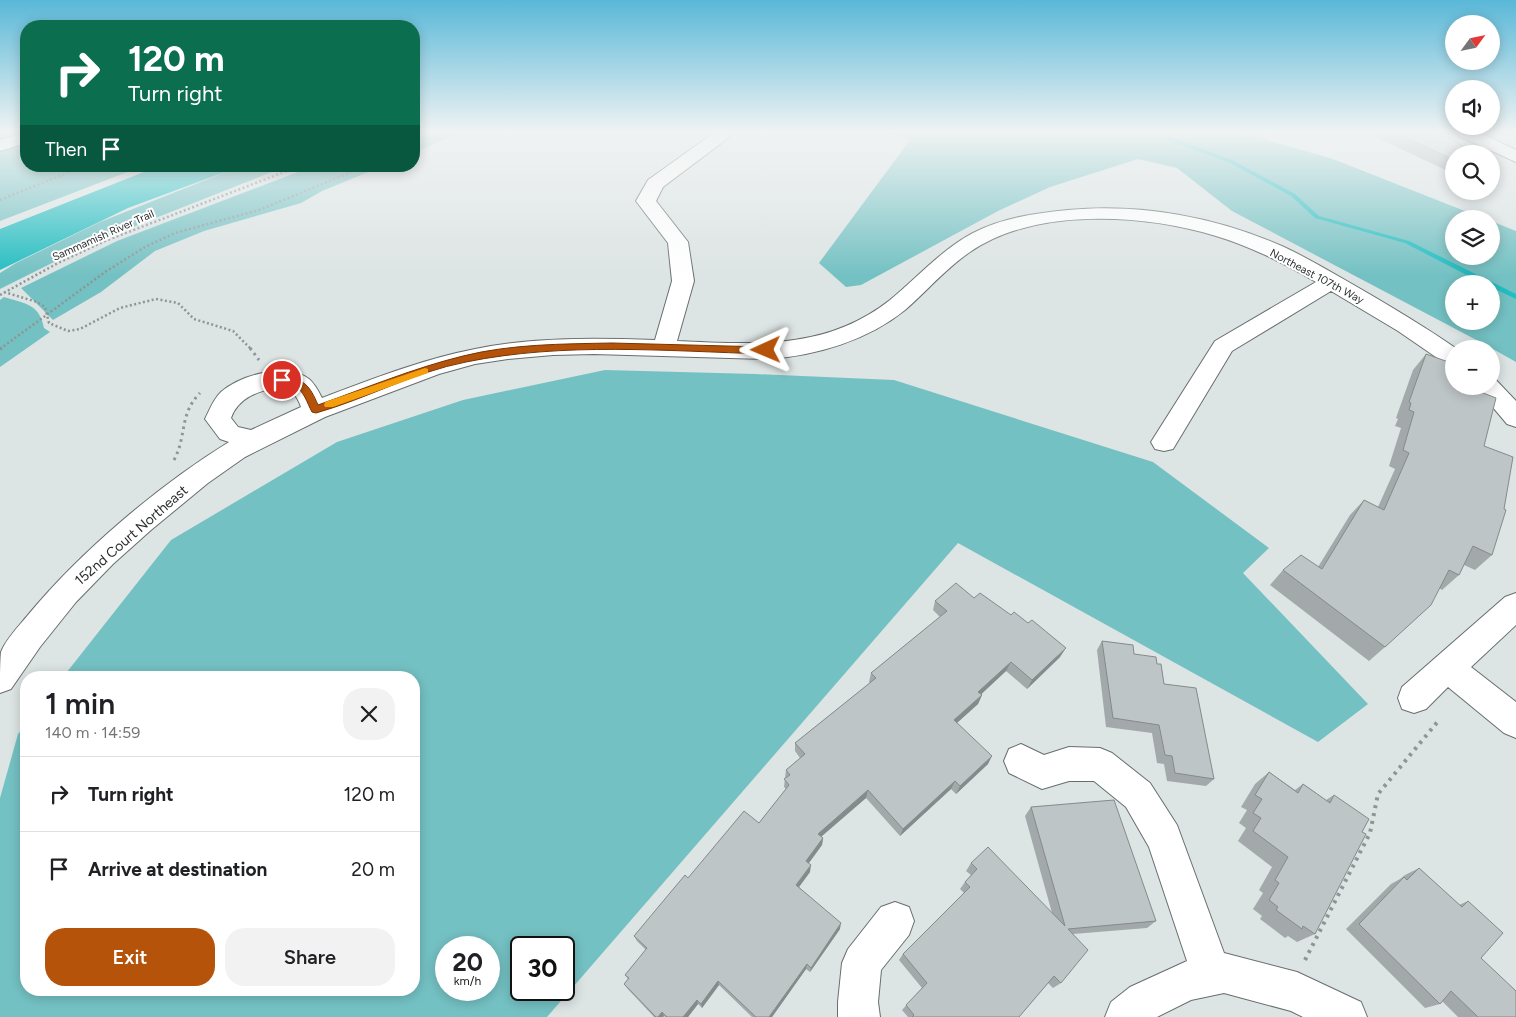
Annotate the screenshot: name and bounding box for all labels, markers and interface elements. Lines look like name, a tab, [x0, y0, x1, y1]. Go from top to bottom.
north arrow	[1445, 15, 1500, 70]
map controls	[1445, 15, 1500, 395]
text: 120 m	[128, 38, 225, 80]
icon: right	[45, 40, 110, 105]
text: Turn right	[128, 80, 223, 107]
button: sound	[1445, 80, 1500, 135]
icon: arrive	[97, 135, 125, 163]
text: Then	[45, 138, 87, 161]
button: search	[1445, 145, 1500, 200]
street label: Sammamish River Trail	[50, 207, 156, 264]
button: layers	[1445, 210, 1500, 265]
street label: Northeast 107th Way	[1268, 246, 1366, 307]
button: +	[1445, 275, 1500, 330]
position arrow	[739, 323, 791, 375]
button: −	[1445, 340, 1500, 395]
pin	[261, 359, 303, 401]
icon: arrive	[268, 366, 296, 394]
street label: 152nd Court Northeast	[71, 482, 191, 589]
text: 1 min	[45, 685, 115, 722]
button: close	[343, 688, 395, 740]
text: 140 m · 14:59	[45, 723, 140, 742]
icon: right	[45, 780, 73, 808]
text: Turn right	[88, 783, 174, 806]
text: 120 m	[343, 783, 395, 806]
icon: arrive	[45, 855, 73, 883]
text: Arrive at destination	[88, 858, 267, 881]
text: 20 m	[351, 858, 395, 881]
button: Exit	[45, 928, 215, 986]
button: Share	[225, 928, 395, 986]
speed limit sign: 30	[510, 936, 575, 1001]
text: 20	[452, 947, 483, 977]
text: km/h	[454, 974, 481, 988]

